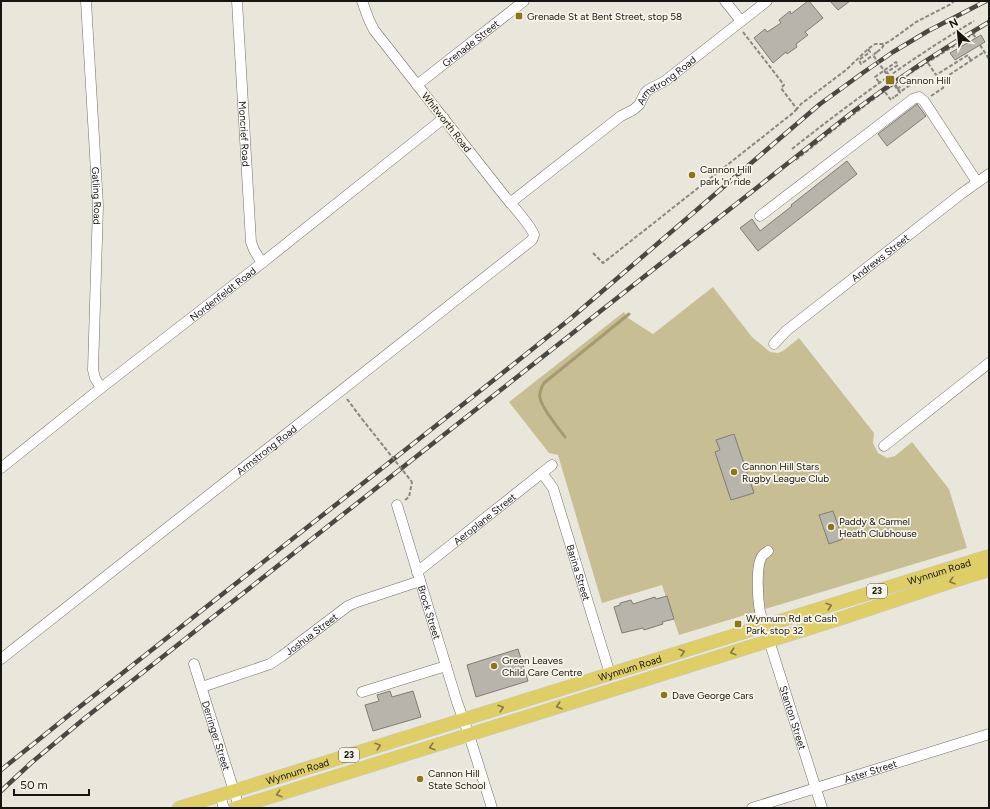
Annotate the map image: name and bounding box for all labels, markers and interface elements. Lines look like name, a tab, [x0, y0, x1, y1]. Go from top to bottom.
place label: Grenade St at Bent Street, stop 58	[527, 10, 682, 23]
marker: Grenade St at Bent Street, stop 58	[514, 11, 524, 21]
north arrow	[938, 12, 978, 52]
text: N	[947, 16, 960, 31]
street label: Grenade Street	[440, 17, 502, 70]
street label: Armstrong Road	[634, 53, 699, 107]
marker: Cannon Hill	[884, 74, 896, 86]
place label: Cannon Hill	[899, 74, 951, 87]
street label: Whitworth Road	[419, 90, 474, 155]
street label: Moncrief Road	[236, 101, 253, 167]
place label: Cannon Hill park 'n' ride	[700, 163, 752, 188]
street label: Gatling Road	[89, 166, 104, 225]
marker: Cannon Hill park 'n' ride	[687, 170, 697, 180]
street label: Andrews Street	[849, 231, 912, 285]
street label: Nordenfeldt Road	[187, 264, 259, 324]
street label: Armstrong Road	[234, 422, 300, 478]
place label: Cannon Hill Stars Rugby League Club	[742, 460, 829, 485]
marker: Cannon Hill Stars Rugby League Club	[729, 467, 739, 477]
street label: Aeroplane Street	[451, 490, 519, 548]
place label: Paddy & Carmel Heath Clubhouse	[839, 515, 917, 540]
marker: Paddy & Carmel Heath Clubhouse	[826, 522, 836, 532]
street label: Barina Street	[564, 543, 593, 603]
street label: Wynnum Road	[906, 556, 973, 588]
one-way arrow	[948, 576, 955, 585]
street label: Brock Street	[415, 584, 444, 641]
road number: 23	[867, 584, 887, 598]
one-way arrow	[825, 602, 832, 611]
street label: Joshua Street	[283, 610, 341, 658]
place label: Wynnum Rd at Cash Park, stop 32	[746, 612, 837, 637]
marker: Wynnum Rd at Cash Park, stop 32	[733, 619, 743, 629]
one-way arrow	[729, 647, 736, 656]
one-way arrow	[679, 648, 686, 657]
street label: Wynnum Road	[597, 652, 663, 684]
place label: Green Leaves Child Care Centre	[502, 654, 583, 679]
marker: Green Leaves Child Care Centre	[489, 661, 499, 671]
street label: Stanton Street	[777, 684, 809, 751]
place label: Dave George Cars	[672, 689, 754, 702]
marker: Dave George Cars	[659, 690, 669, 700]
street label: Derringer Street	[199, 699, 233, 772]
one-way arrow	[555, 702, 562, 710]
one-way arrow	[497, 704, 504, 713]
one-way arrow	[374, 742, 381, 751]
one-way arrow	[429, 742, 436, 751]
road number: 23	[339, 748, 359, 762]
street label: Wynnum Road	[264, 756, 331, 788]
street label: Aster Street	[843, 757, 899, 786]
place label: Cannon Hill State School	[428, 767, 486, 792]
scale bar	[14, 771, 89, 797]
marker: Cannon Hill State School	[415, 774, 425, 784]
text: 50 m	[20, 778, 48, 792]
one-way arrow	[275, 789, 282, 798]

